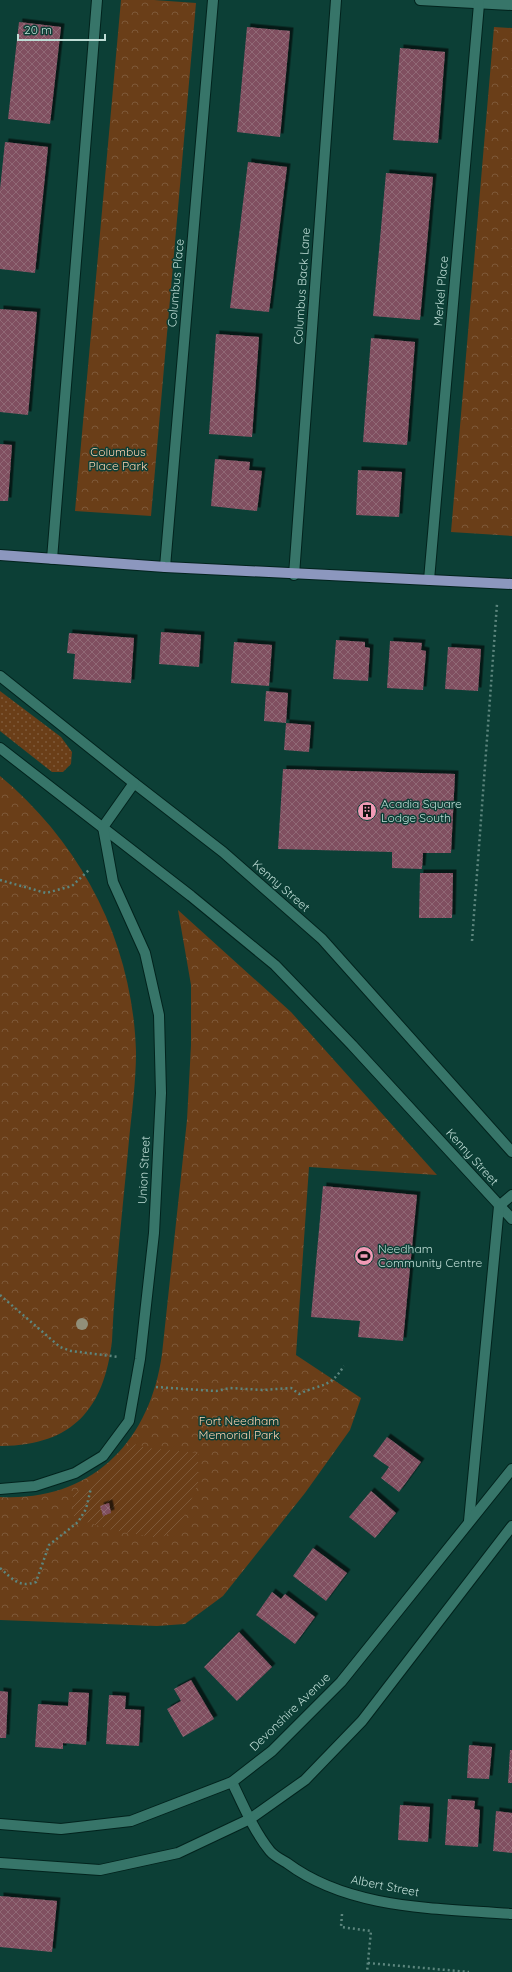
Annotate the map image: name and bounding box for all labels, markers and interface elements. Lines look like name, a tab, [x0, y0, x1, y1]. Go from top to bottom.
scale bar	[18, 16, 105, 42]
text: 20 m	[24, 22, 52, 37]
street label: Columbus Back Lane	[290, 227, 313, 345]
street label: Columbus Place	[164, 238, 187, 328]
street label: Merkel Place	[430, 255, 451, 327]
park label: Columbus Place Park	[89, 444, 147, 473]
place label: Acadia Square Lodge South	[381, 796, 462, 825]
building icon: Acadia Square Lodge South	[356, 800, 378, 822]
street label: Kenny Street	[249, 857, 313, 915]
street label: Kenny Street	[443, 1125, 502, 1188]
street label: Union Street	[134, 1135, 153, 1204]
place label: Needham Community Centre	[378, 1241, 482, 1270]
sports icon: Needham Community Centre	[353, 1245, 375, 1267]
park label: Fort Needham Memorial Park	[199, 1413, 279, 1442]
street label: Devonshire Avenue	[246, 1669, 333, 1754]
street label: Albert Street	[350, 1872, 421, 1899]

